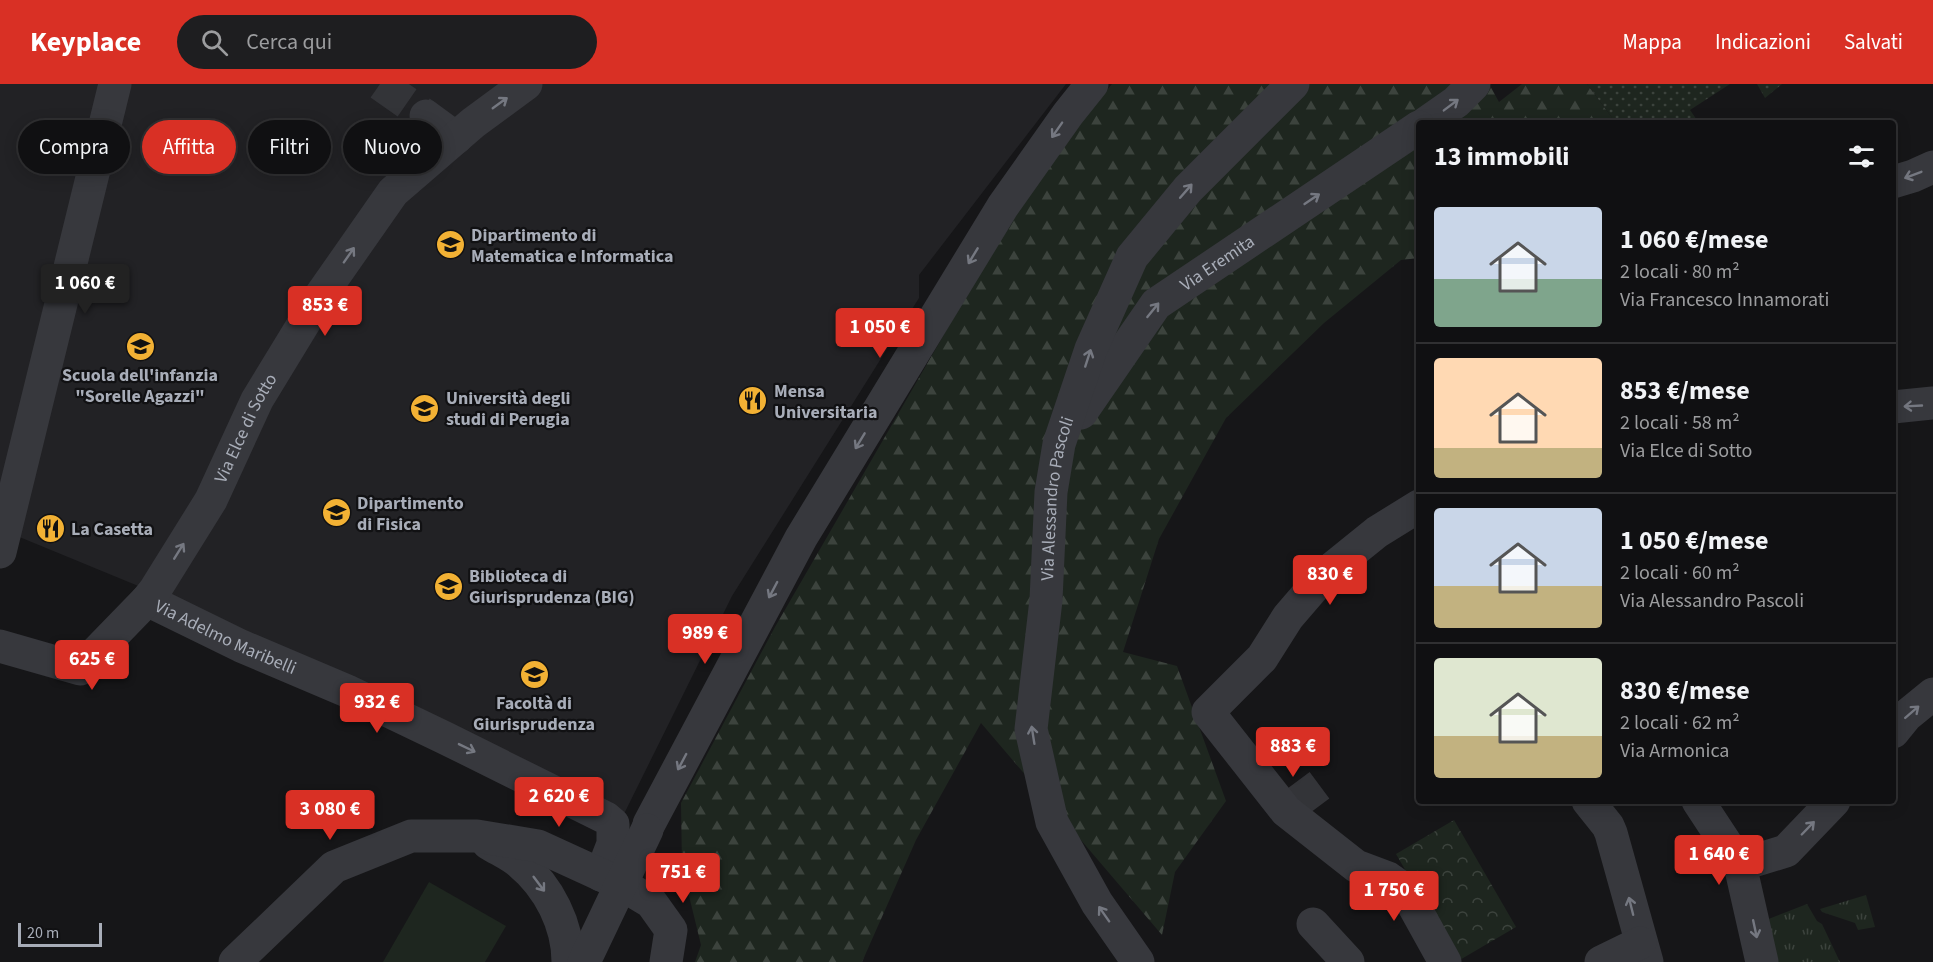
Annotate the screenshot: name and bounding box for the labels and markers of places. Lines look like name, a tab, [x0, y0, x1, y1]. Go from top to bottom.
place label: Dipartimento di Matematica e Informatica	[471, 223, 673, 269]
school or university icon: Dipartimento di Matematica e Informatica	[434, 229, 466, 261]
pin: 1 060 €	[30, 264, 140, 315]
pin: 853 €	[283, 286, 367, 337]
pin: 1 050 €	[825, 308, 935, 359]
school or university icon: Scuola dell'infanzia "Sorelle Agazzi"	[124, 330, 156, 362]
place label: Scuola dell'infanzia "Sorelle Agazzi"	[62, 363, 218, 409]
place label: Mensa Universitaria	[774, 379, 877, 425]
restaurant icon: Mensa Universitaria	[737, 385, 769, 417]
place label: Università degli studi di Perugia	[446, 386, 571, 432]
school or university icon: Università degli studi di Perugia	[409, 392, 441, 424]
place label: Dipartimento di Fisica	[357, 491, 464, 537]
school or university icon: Dipartimento di Fisica	[320, 497, 352, 529]
restaurant icon: La Casetta	[34, 513, 66, 545]
place label: La Casetta	[71, 517, 153, 542]
pin: 830 €	[1288, 555, 1372, 606]
place label: Biblioteca di Giurisprudenza (BIG)	[469, 564, 635, 610]
school or university icon: Biblioteca di Giurisprudenza (BIG)	[432, 570, 464, 602]
pin: 989 €	[663, 614, 747, 665]
pin: 625 €	[50, 640, 134, 691]
school or university icon: Facoltà di Giurisprudenza	[518, 658, 550, 690]
pin: 932 €	[335, 683, 419, 734]
place label: Facoltà di Giurisprudenza	[473, 691, 595, 737]
pin: 883 €	[1251, 727, 1335, 778]
pin: 2 620 €	[504, 777, 614, 828]
pin: 3 080 €	[275, 790, 385, 841]
pin: 1 640 €	[1664, 835, 1774, 886]
pin: 751 €	[641, 853, 725, 904]
pin: 1 750 €	[1339, 871, 1449, 922]

